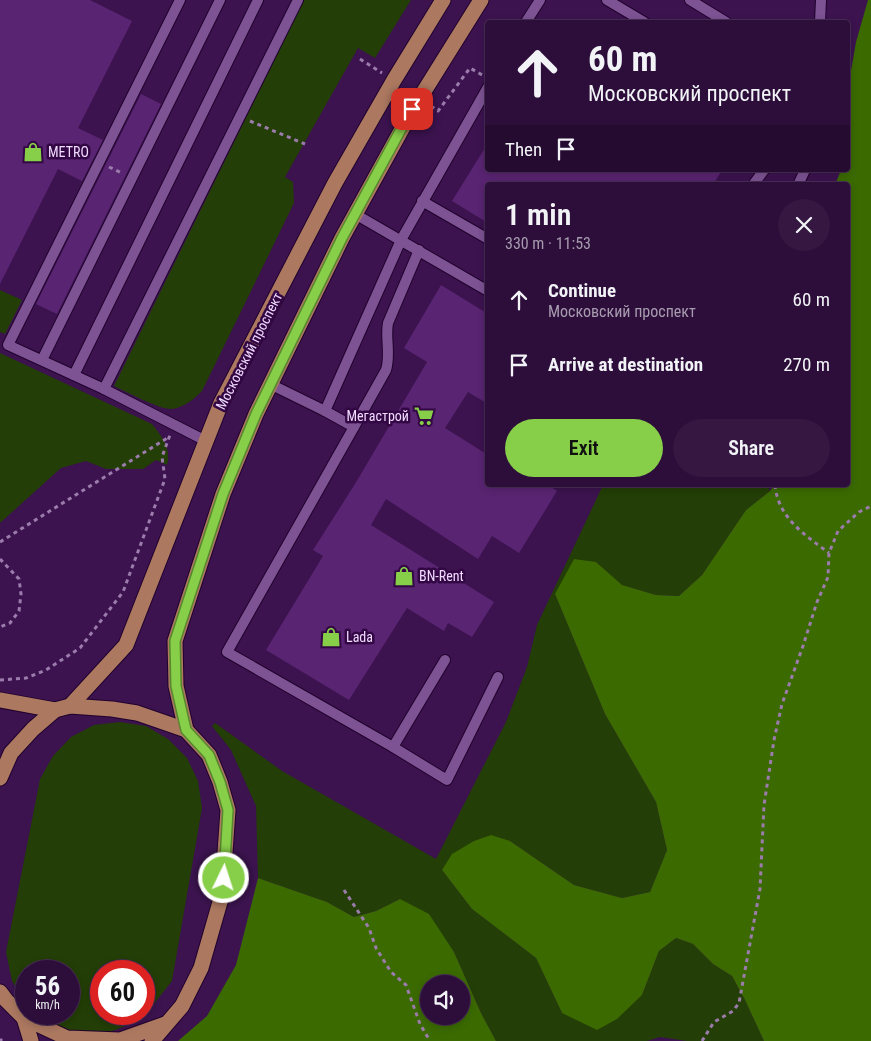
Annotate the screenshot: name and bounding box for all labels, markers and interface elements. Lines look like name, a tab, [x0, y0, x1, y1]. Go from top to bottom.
text: 60 m	[588, 39, 657, 80]
icon: ahead	[505, 40, 570, 105]
text: Московский проспект	[588, 81, 791, 106]
pin	[391, 88, 433, 130]
icon: arrive	[398, 95, 426, 123]
icon: arrive	[552, 135, 580, 163]
text: Then	[505, 138, 542, 161]
shop icon: METRO	[22, 141, 44, 163]
place label: METRO	[48, 144, 89, 160]
text: 1 min	[505, 197, 571, 232]
button: close	[778, 199, 830, 251]
text: 330 m · 11:53	[505, 234, 591, 253]
text: Continue	[548, 279, 616, 302]
icon: ahead	[505, 286, 533, 314]
text: 60 m	[793, 288, 830, 311]
street label: Московский проспект	[213, 290, 285, 412]
text: Московский проспект	[548, 302, 696, 321]
icon: arrive	[505, 351, 533, 379]
text: Arrive at destination	[548, 353, 703, 376]
text: 270 m	[783, 353, 830, 376]
supermarket icon: Мегастрой	[413, 405, 435, 427]
place label: Мегастрой	[346, 408, 409, 424]
button: Exit	[505, 419, 663, 477]
button: Share	[673, 419, 830, 477]
shop icon: BN-Rent	[393, 565, 415, 587]
place label: BN-Rent	[419, 568, 464, 584]
shop icon: Lada	[320, 626, 342, 648]
place label: Lada	[346, 629, 373, 645]
position arrow	[197, 851, 249, 903]
speed limit sign: 60	[90, 960, 155, 1025]
text: 56	[35, 972, 60, 1001]
map controls	[420, 975, 470, 1025]
button: sound	[420, 975, 470, 1025]
text: km/h	[35, 998, 60, 1012]

